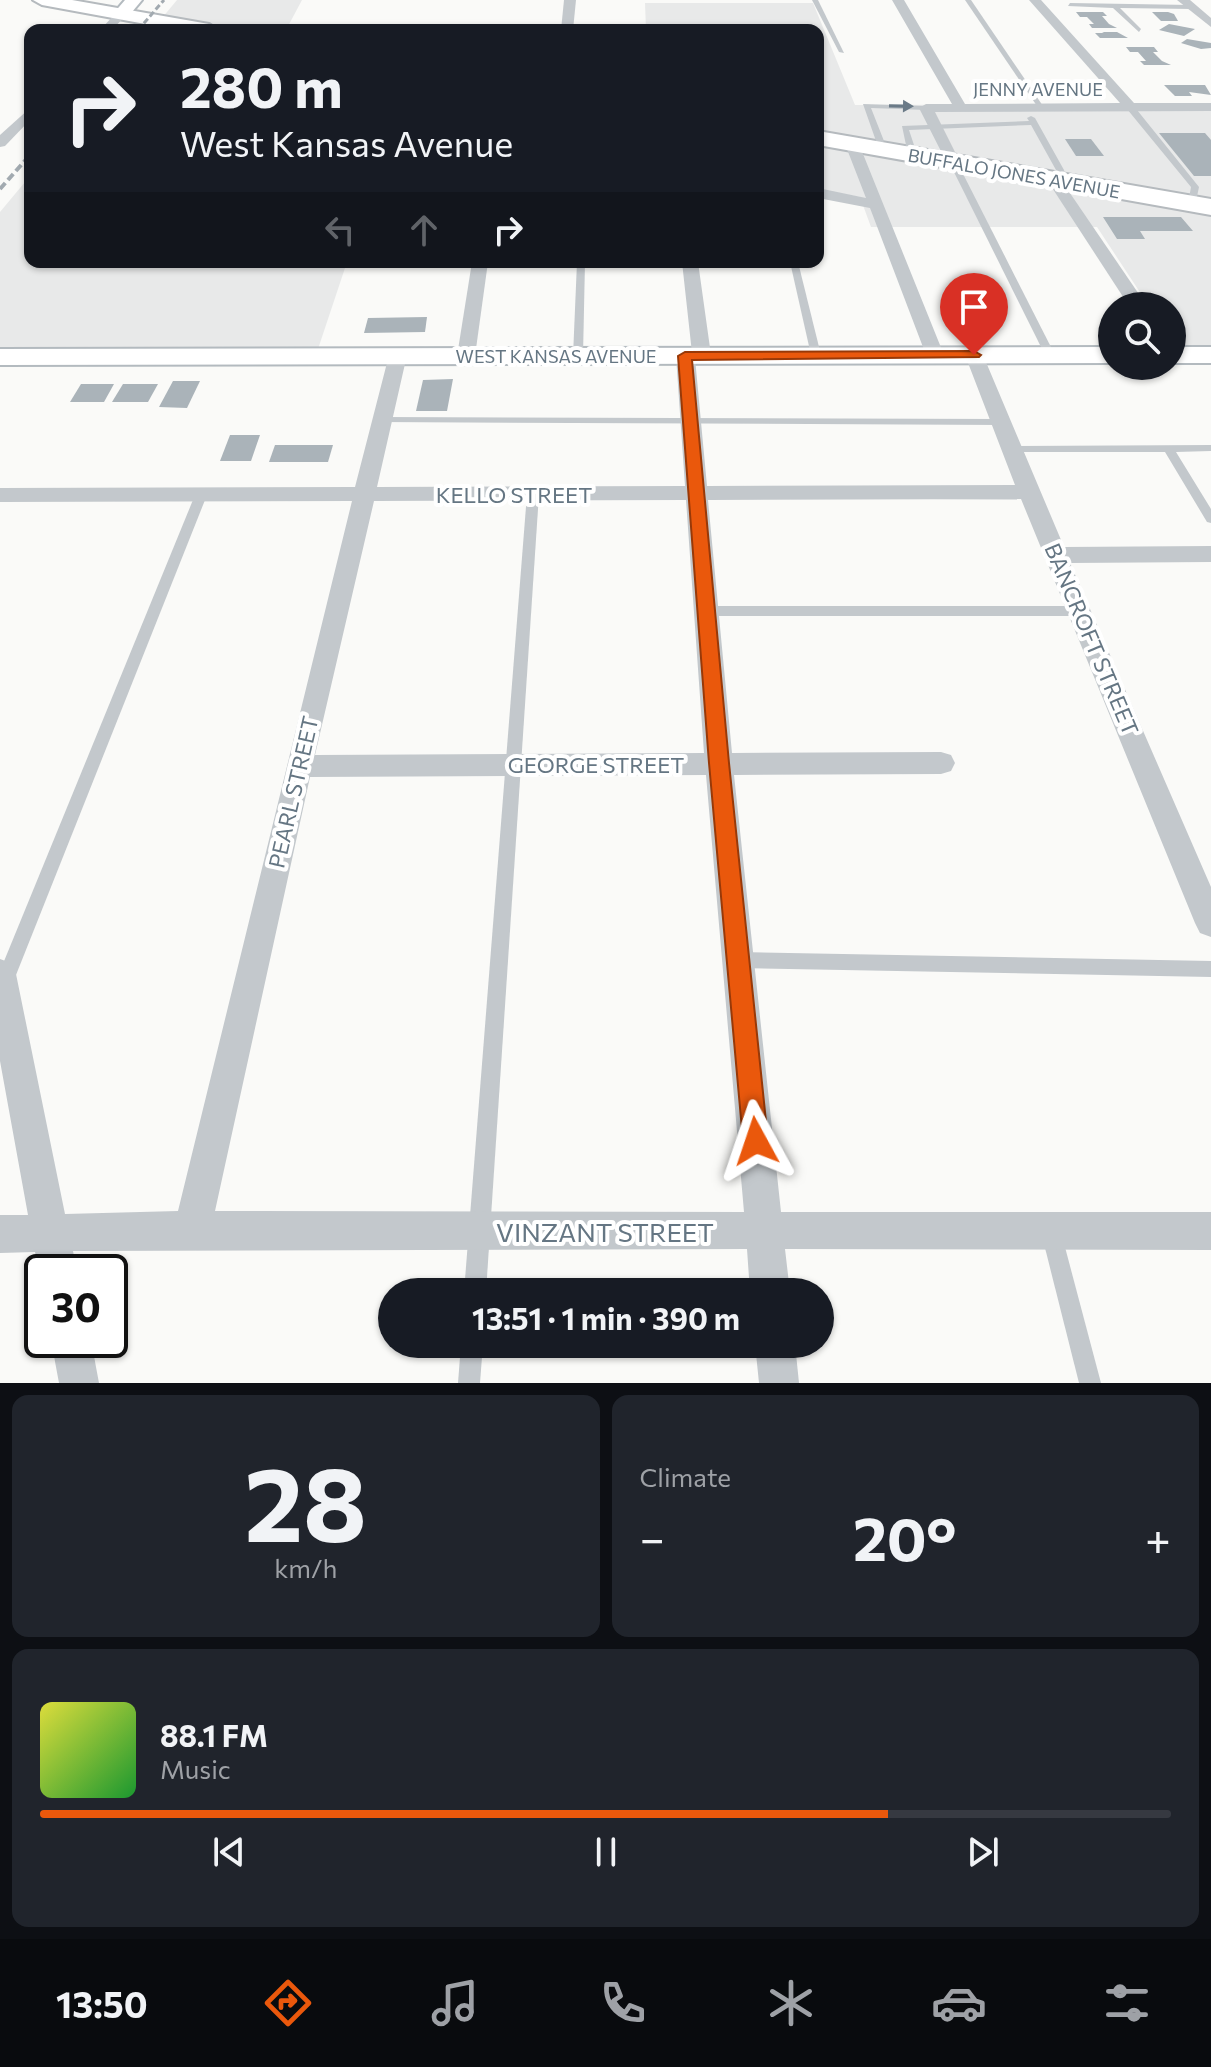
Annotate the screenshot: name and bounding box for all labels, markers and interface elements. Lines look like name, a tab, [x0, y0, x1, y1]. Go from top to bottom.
text: 280 m	[180, 51, 343, 120]
icon: right	[48, 56, 152, 160]
street label: JENNY AVENUE	[973, 78, 1103, 100]
one-way arrow	[889, 99, 914, 112]
text: West Kansas Avenue	[180, 120, 513, 164]
street label: BUFFALO JONES AVENUE	[906, 143, 1122, 203]
icon: left	[318, 208, 362, 252]
icon: ahead	[402, 208, 446, 252]
icon: right	[486, 208, 530, 252]
pin	[940, 273, 1008, 355]
icon: arrive	[952, 285, 996, 329]
map controls	[1098, 292, 1186, 380]
button: search	[1098, 292, 1186, 380]
street label: WEST KANSAS AVENUE	[456, 345, 656, 367]
street label: KELLO STREET	[436, 481, 592, 508]
street label: BANCROFT STREET	[1039, 539, 1145, 739]
street label: PEARL STREET	[262, 713, 324, 871]
street label: GEORGE STREET	[508, 751, 684, 778]
position arrow	[714, 1099, 798, 1183]
street label: VINZANT STREET	[496, 1216, 714, 1247]
speed limit sign: 30	[24, 1254, 128, 1358]
text: 13:51 · 1 min · 390 m	[472, 1299, 740, 1336]
text: 28	[244, 1436, 367, 1563]
text: Climate	[640, 1461, 731, 1492]
text: 20°	[853, 1500, 957, 1573]
text: −	[640, 1510, 665, 1564]
text: +	[1145, 1510, 1171, 1564]
text: km/h	[274, 1552, 337, 1583]
text: 88.1 FM	[160, 1716, 268, 1753]
text: Music	[160, 1753, 231, 1784]
icon: previous	[207, 1830, 251, 1874]
icon: pause	[584, 1830, 628, 1874]
icon: next	[961, 1830, 1005, 1874]
icon: directions	[260, 1975, 316, 2031]
icon: music	[427, 1975, 483, 2031]
icon: phone	[595, 1975, 651, 2031]
icon: climate	[763, 1975, 819, 2031]
icon: car	[931, 1975, 987, 2031]
icon: filters	[1099, 1975, 1155, 2031]
text: 13:50	[56, 1981, 148, 2025]

